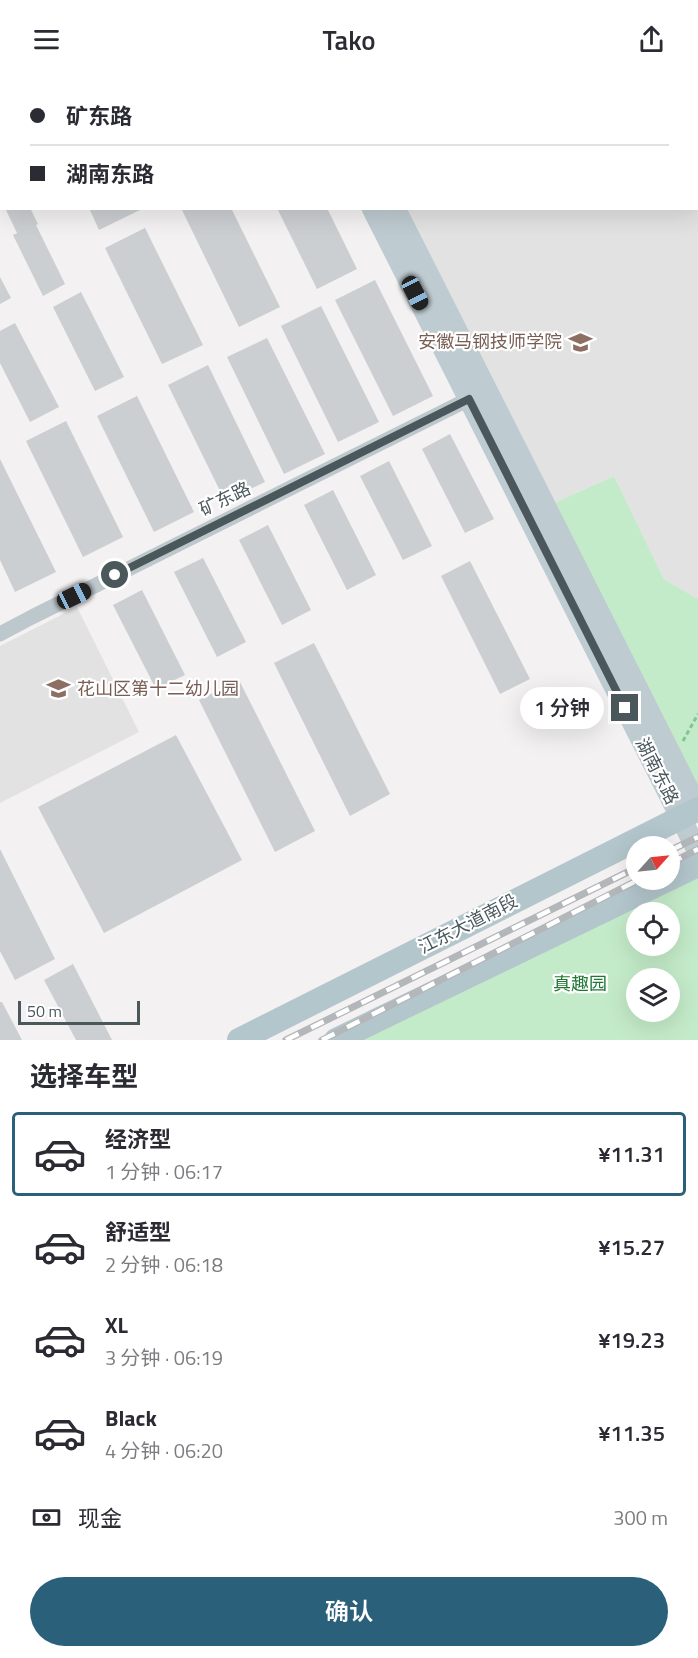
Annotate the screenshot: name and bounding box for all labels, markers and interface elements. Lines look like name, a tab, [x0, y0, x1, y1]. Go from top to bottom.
text: Tako	[322, 19, 376, 60]
icon: menu	[30, 23, 63, 56]
icon: share	[635, 23, 668, 56]
text: 矿东路	[66, 99, 132, 133]
text: 湖南东路	[66, 157, 154, 191]
car	[399, 273, 431, 313]
place label: 安徽马钢技师学院	[418, 328, 562, 355]
school or university icon: 安徽马钢技师学院	[567, 329, 593, 355]
street label: 矿东路	[195, 475, 255, 523]
route start	[101, 561, 128, 588]
car	[54, 580, 94, 612]
place label: 花山区第十二幼儿园	[77, 675, 239, 702]
school or university icon: 花山区第十二幼儿园	[46, 676, 72, 702]
callout: 1 分钟	[520, 687, 604, 729]
text: 1 分钟	[534, 692, 590, 723]
route end	[611, 694, 638, 721]
street label: 湖南东路	[629, 733, 686, 809]
north arrow	[626, 836, 680, 890]
map controls	[626, 836, 680, 1022]
street label: 江东大道南段	[414, 887, 522, 960]
button: locate	[626, 902, 680, 956]
button: layers	[626, 968, 680, 1022]
park label: 真趣园	[553, 970, 607, 997]
scale bar	[18, 998, 140, 1025]
text: 50 m	[27, 999, 62, 1023]
text: 选择车型	[30, 1055, 138, 1096]
text: 经济型	[105, 1122, 171, 1156]
icon: car	[33, 1127, 87, 1181]
text: ¥11.31	[598, 1137, 665, 1171]
text: 1 分钟 · 06:17	[105, 1156, 223, 1187]
text: 舒适型	[105, 1215, 171, 1249]
icon: car	[33, 1220, 87, 1274]
text: ¥15.27	[598, 1230, 665, 1264]
text: 2 分钟 · 06:18	[105, 1249, 223, 1280]
text: XL	[105, 1308, 128, 1342]
icon: car	[33, 1313, 87, 1367]
text: ¥19.23	[598, 1323, 665, 1357]
text: 3 分钟 · 06:19	[105, 1342, 223, 1373]
text: Black	[105, 1401, 157, 1435]
icon: car	[33, 1406, 87, 1460]
text: ¥11.35	[598, 1416, 665, 1450]
text: 4 分钟 · 06:20	[105, 1435, 223, 1466]
icon: cash	[30, 1501, 63, 1534]
text: 现金	[78, 1501, 122, 1535]
text: 300 m	[613, 1502, 668, 1533]
button: 确认	[30, 1577, 668, 1646]

